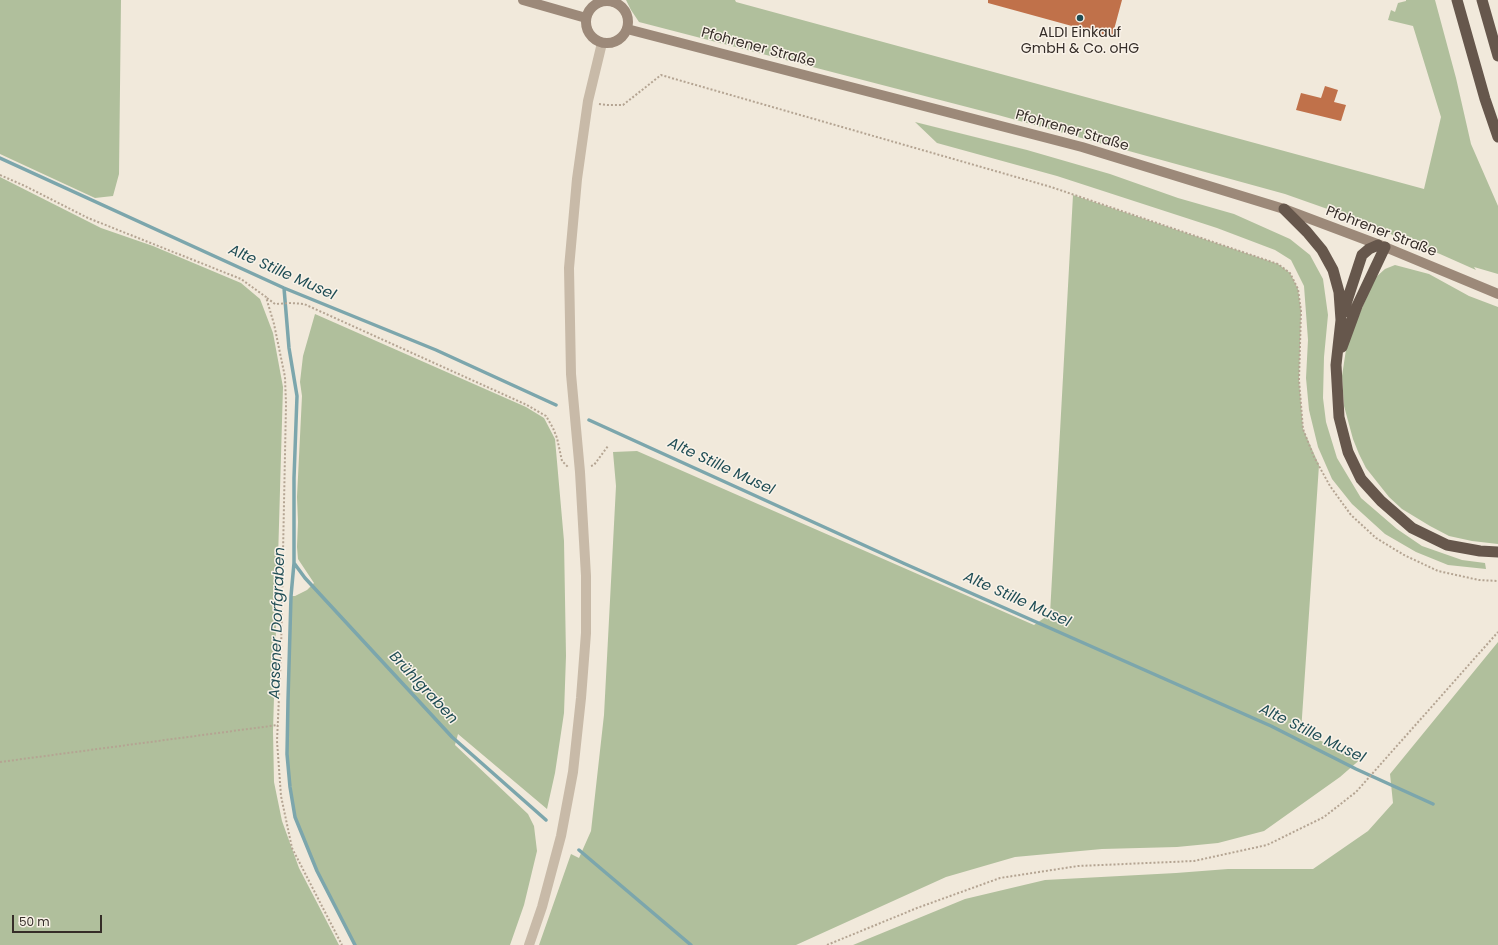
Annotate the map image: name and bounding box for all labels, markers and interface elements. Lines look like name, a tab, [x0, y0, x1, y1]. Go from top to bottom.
marker: ALDI Einkauf GmbH & Co. oHG	[1075, 13, 1085, 23]
street label: Pfohrener Straße	[699, 25, 817, 71]
place label: ALDI Einkauf GmbH & Co. oHG	[1021, 25, 1139, 58]
street label: Pfohrener Straße	[1013, 107, 1131, 155]
street label: Pfohrener Straße	[1323, 203, 1439, 261]
water label: Alte Stille Musel	[226, 241, 338, 305]
water label: Alte Stille Musel	[665, 434, 777, 500]
water label: Aasener Dorfgraben	[266, 547, 290, 699]
water label: Alte Stille Musel	[961, 568, 1073, 632]
water label: Brühlgraben	[385, 648, 461, 728]
water label: Alte Stille Musel	[1256, 701, 1368, 767]
scale bar	[14, 907, 104, 933]
text: 50 m	[19, 913, 50, 930]

